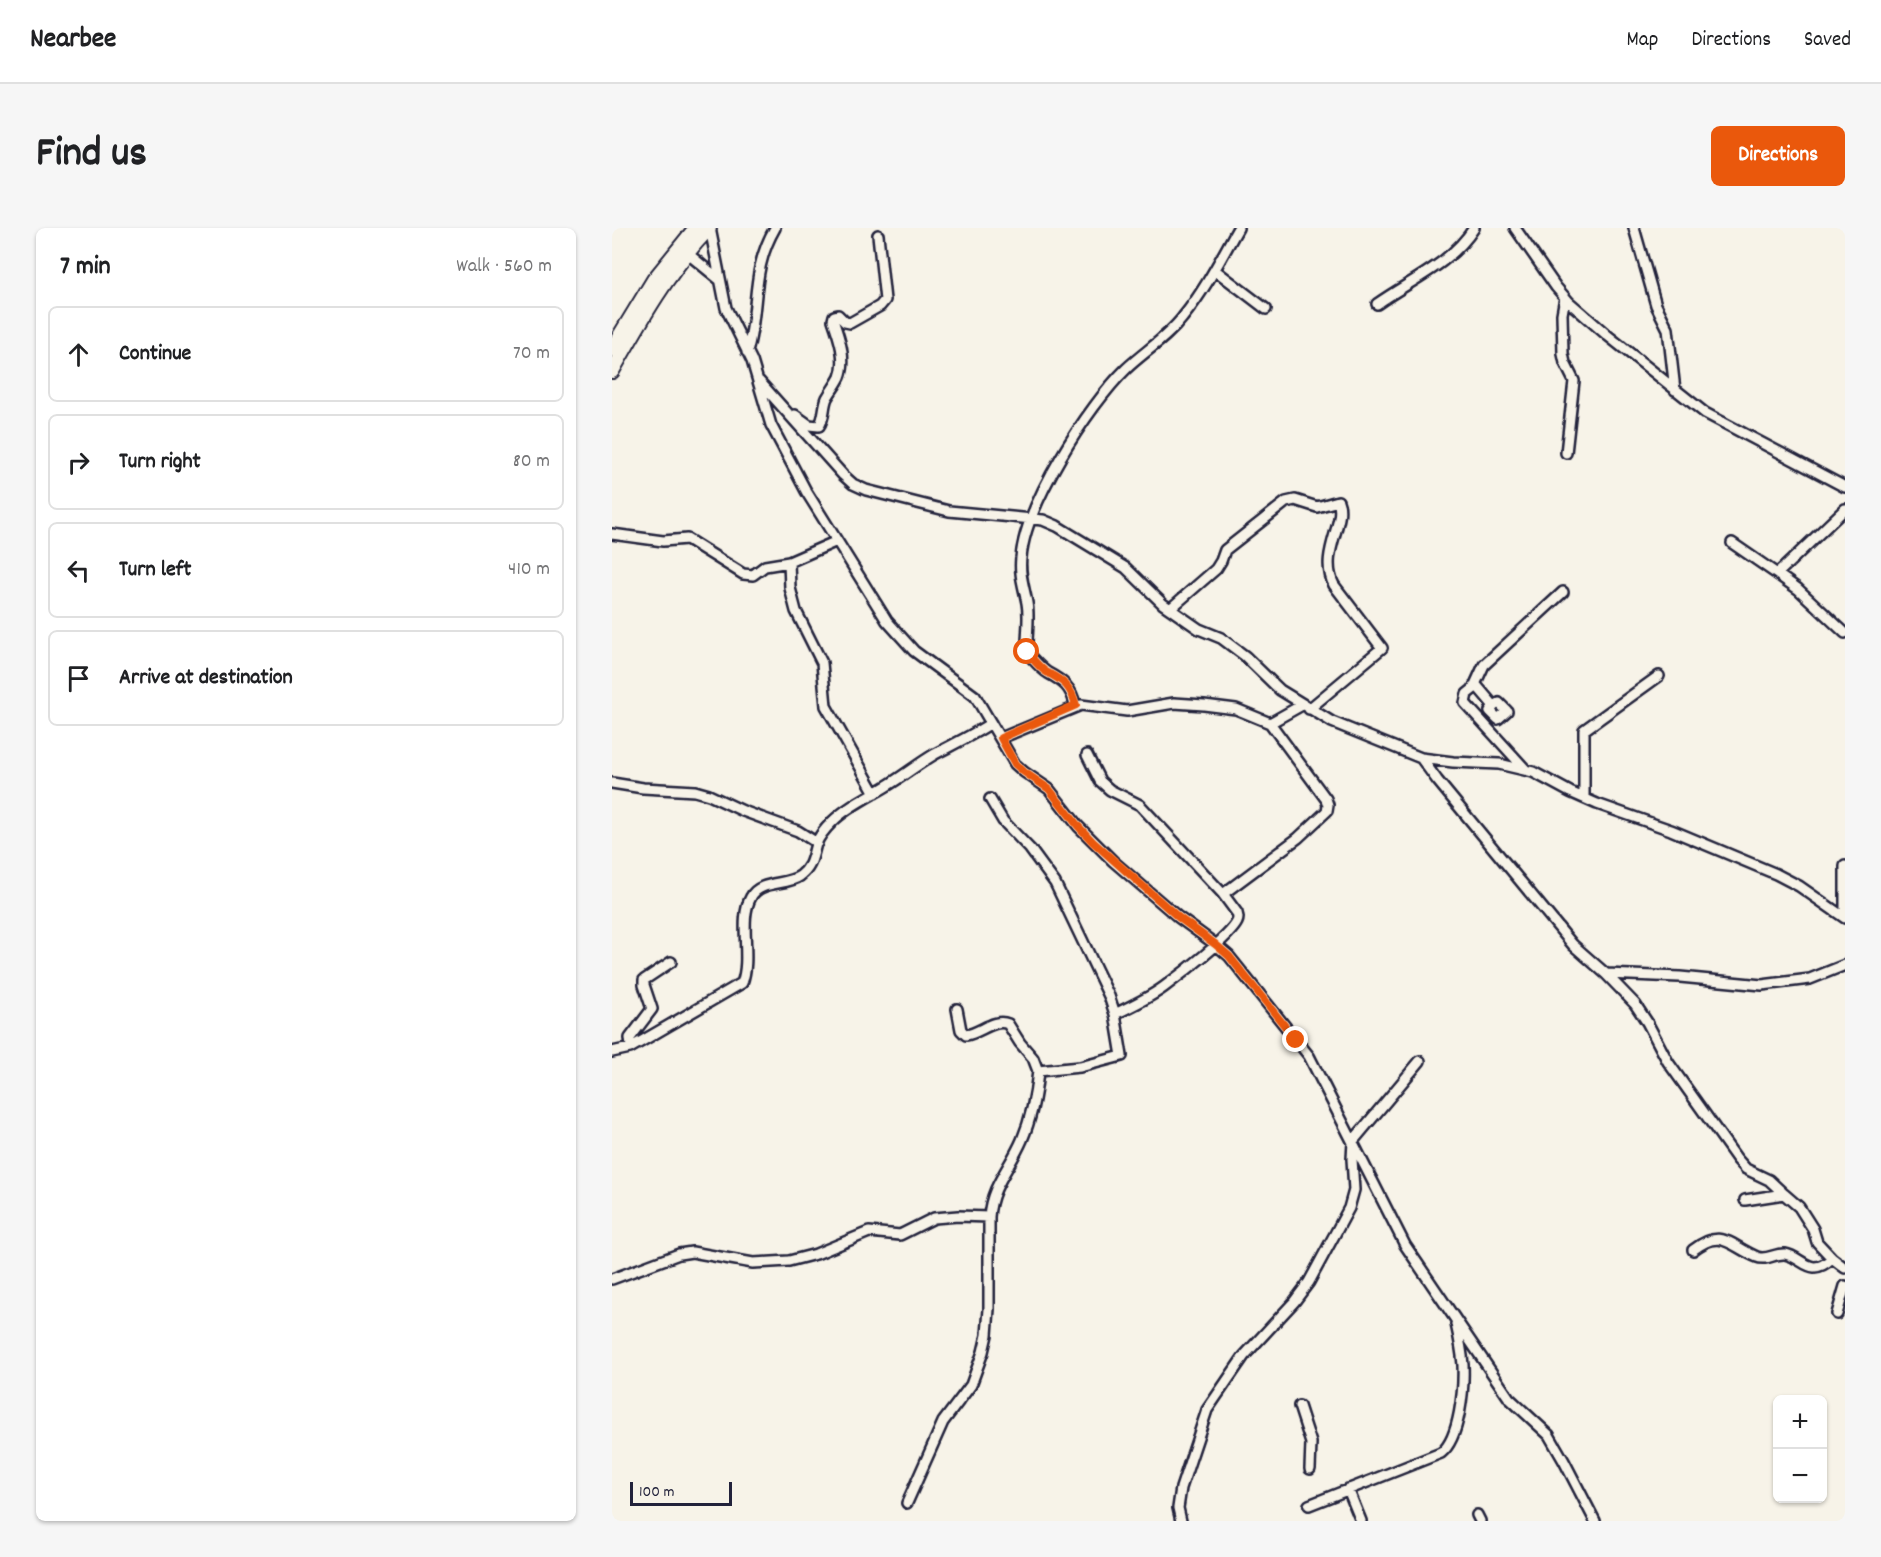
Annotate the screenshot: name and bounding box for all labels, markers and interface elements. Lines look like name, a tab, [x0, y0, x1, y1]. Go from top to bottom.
text: Nearbee	[30, 21, 116, 61]
text: Map	[1627, 26, 1658, 56]
text: Directions	[1691, 26, 1771, 56]
text: Saved	[1804, 26, 1851, 56]
text: Find us	[36, 126, 147, 186]
button: Directions	[1711, 126, 1845, 186]
text: 7 min	[60, 249, 111, 286]
text: Walk · 560 m	[456, 253, 552, 281]
icon: ahead	[62, 338, 95, 371]
text: Continue	[119, 339, 191, 370]
text: 70 m	[513, 340, 550, 368]
icon: right	[62, 446, 95, 479]
text: Turn right	[119, 447, 201, 478]
text: 80 m	[513, 448, 550, 476]
icon: left	[62, 554, 95, 587]
text: Turn left	[119, 555, 191, 586]
text: 410 m	[508, 556, 550, 584]
route start	[1013, 638, 1039, 664]
icon: arrive	[62, 662, 95, 695]
text: Arrive at destination	[119, 663, 293, 694]
route end	[1282, 1026, 1308, 1052]
map controls	[1773, 1395, 1827, 1503]
button: +	[1773, 1395, 1827, 1449]
button: −	[1773, 1449, 1827, 1503]
scale bar	[630, 1479, 732, 1506]
text: 100 m	[639, 1481, 675, 1504]

